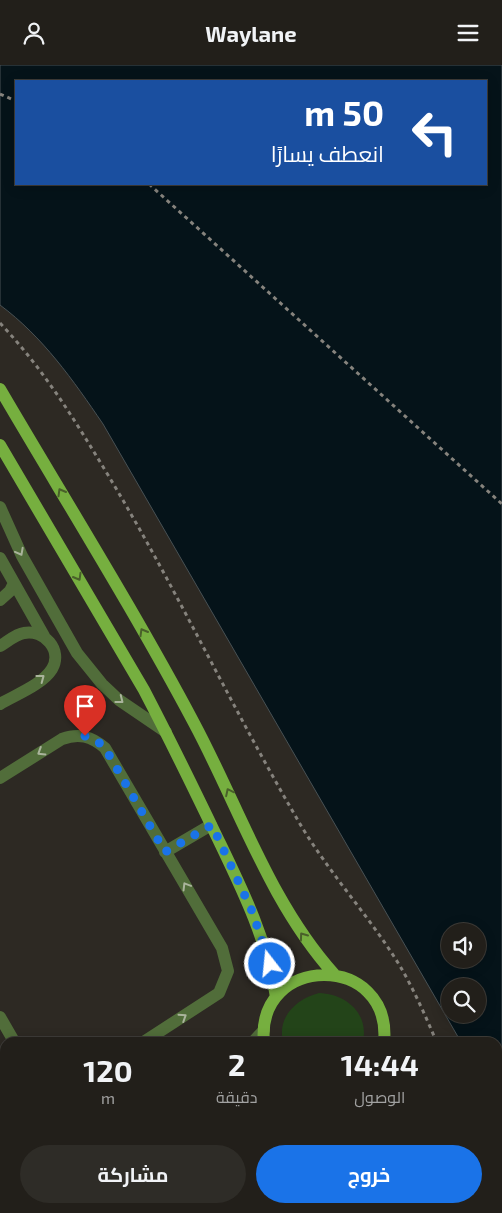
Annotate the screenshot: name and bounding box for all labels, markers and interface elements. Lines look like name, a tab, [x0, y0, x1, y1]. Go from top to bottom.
icon: person	[20, 19, 48, 47]
icon: menu	[454, 19, 482, 47]
text: Waylane	[205, 20, 297, 46]
text: 50 m	[304, 91, 384, 133]
icon: left	[402, 100, 467, 165]
text: انعطف يسارًا	[271, 140, 384, 166]
one-way arrow	[57, 489, 67, 498]
one-way arrow	[14, 546, 24, 555]
one-way arrow	[71, 572, 81, 581]
one-way arrow	[139, 629, 149, 638]
one-way arrow	[36, 675, 45, 684]
pin	[64, 685, 106, 736]
icon: arrive	[71, 692, 99, 720]
one-way arrow	[114, 694, 123, 702]
one-way arrow	[37, 746, 47, 755]
one-way arrow	[225, 788, 235, 797]
one-way arrow	[182, 883, 192, 892]
map controls	[441, 923, 486, 1023]
button: sound	[441, 923, 486, 968]
one-way arrow	[300, 933, 309, 942]
position arrow	[243, 937, 295, 989]
button: search	[441, 978, 486, 1023]
one-way arrow	[178, 1014, 187, 1023]
text: 2	[228, 1046, 245, 1082]
text: 14:44	[341, 1046, 419, 1082]
text: 120	[83, 1052, 133, 1088]
text: دقيقة	[216, 1087, 258, 1106]
text: الوصول	[354, 1087, 405, 1106]
text: m	[101, 1088, 115, 1107]
button: مشاركة	[20, 1145, 246, 1203]
button: خروج	[256, 1145, 482, 1203]

